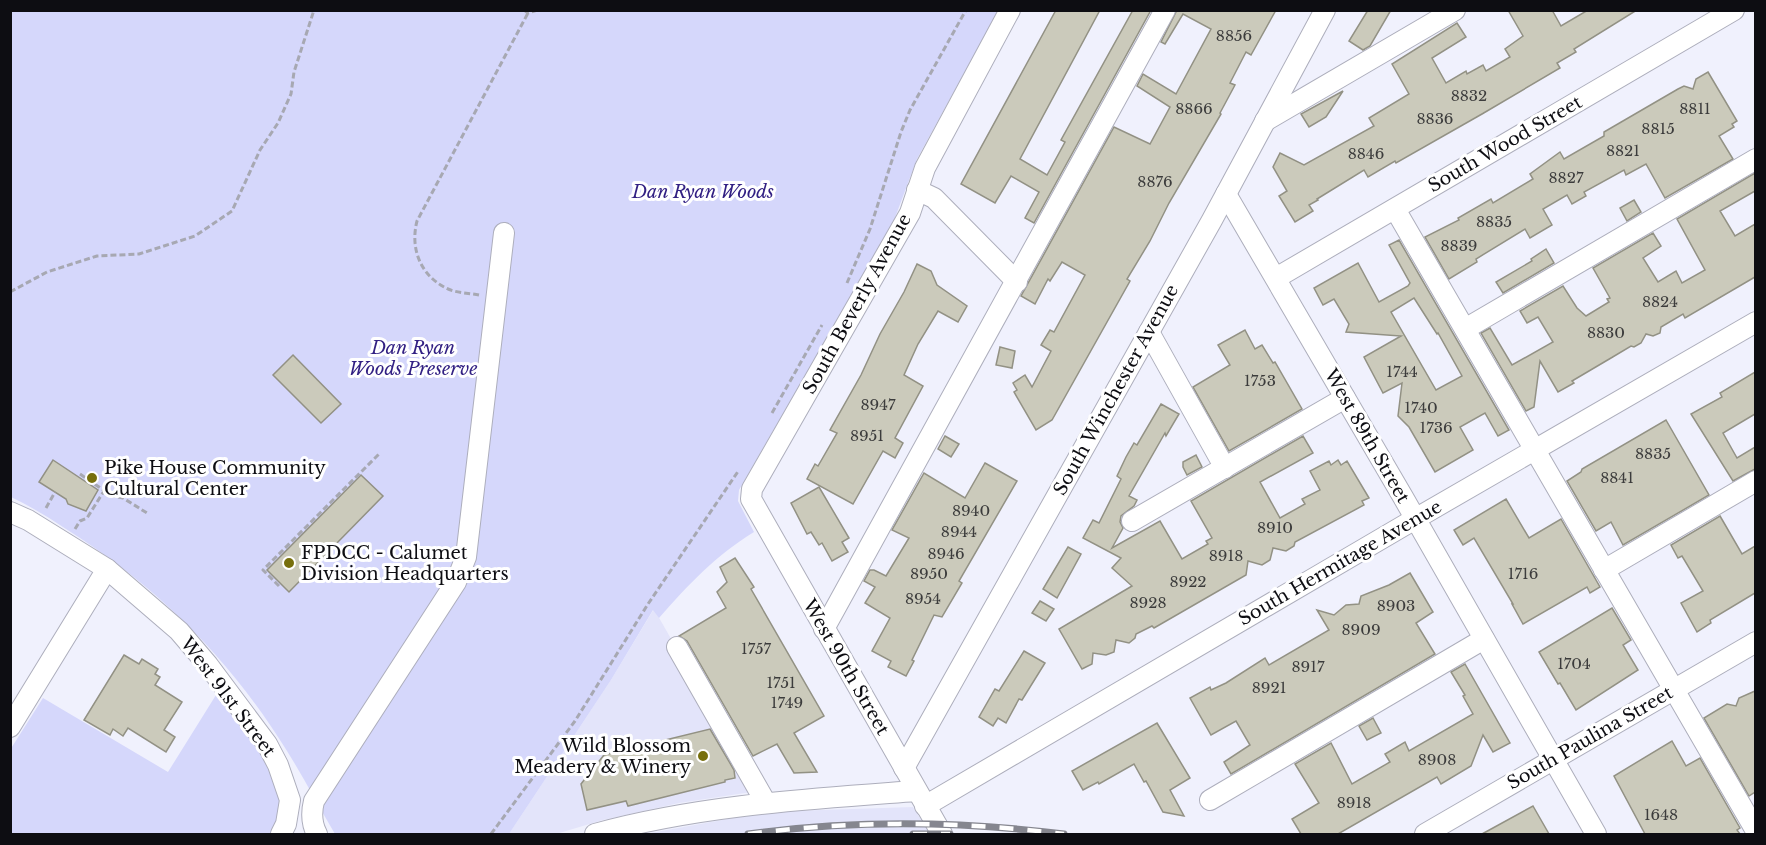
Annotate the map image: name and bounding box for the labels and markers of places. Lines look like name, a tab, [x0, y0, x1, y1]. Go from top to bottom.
place label: Pike House Community Cultural Center	[104, 457, 326, 500]
marker: Pike House Community Cultural Center	[85, 471, 99, 485]
place label: FPDCC - Calumet Division Headquarters	[301, 542, 509, 585]
marker: FPDCC - Calumet Division Headquarters	[282, 556, 296, 570]
place label: Wild Blossom Meadery & Winery	[514, 735, 691, 778]
marker: Wild Blossom Meadery & Winery	[696, 749, 710, 763]

